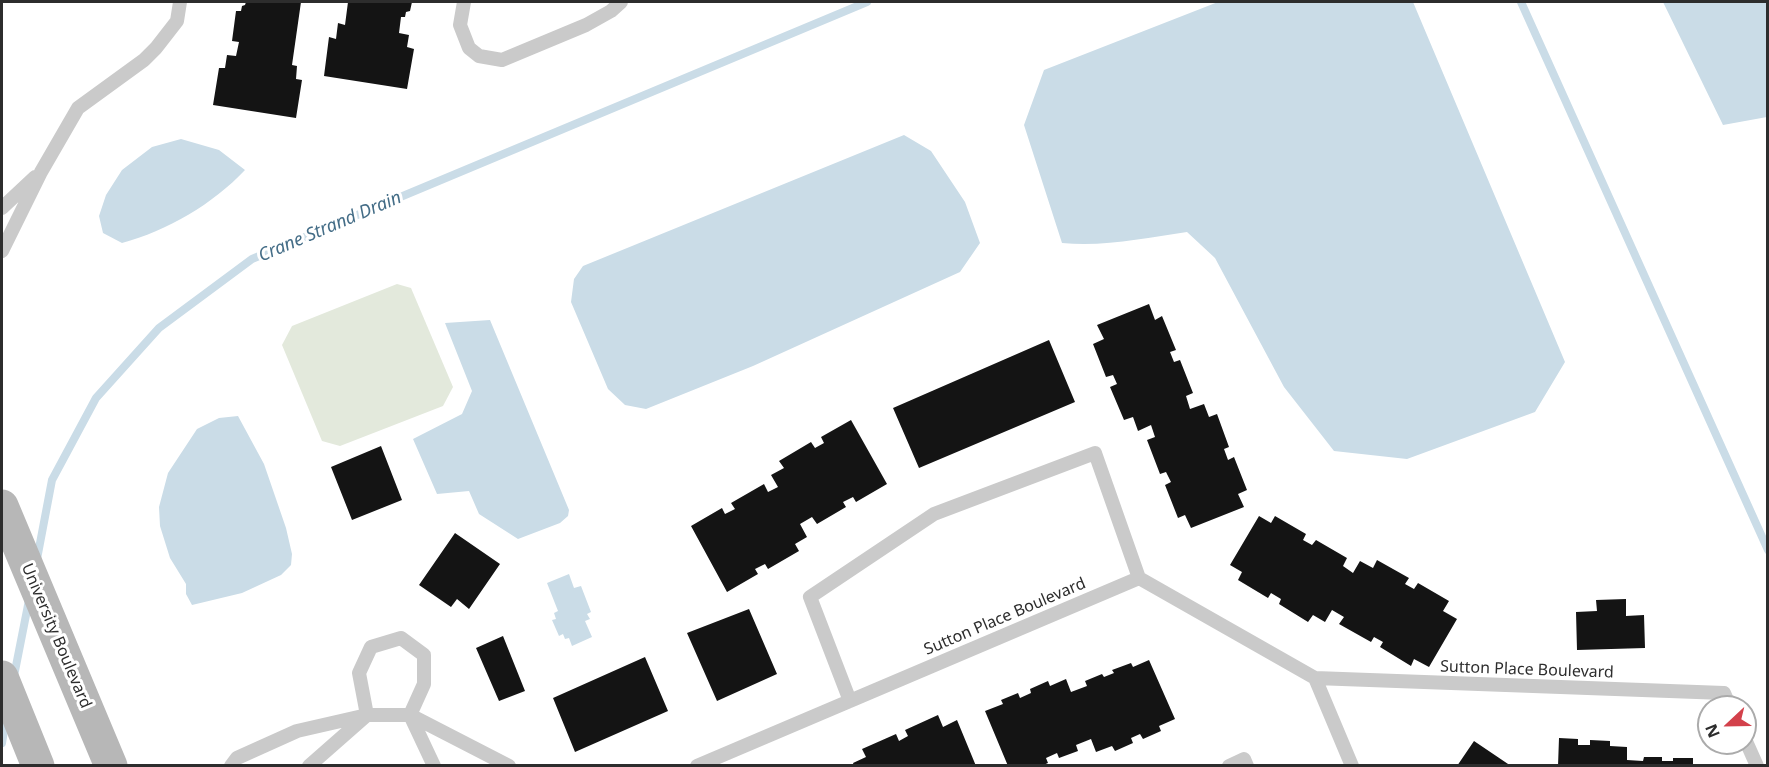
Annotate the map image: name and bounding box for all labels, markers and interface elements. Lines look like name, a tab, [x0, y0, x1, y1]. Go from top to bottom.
water label: Crane Strand Drain	[255, 187, 405, 267]
street label: University Boulevard	[17, 561, 95, 711]
street label: Sutton Place Boulevard	[921, 574, 1089, 660]
street label: Sutton Place Boulevard	[1440, 657, 1614, 683]
north arrow	[1697, 695, 1757, 755]
text: N	[1700, 721, 1725, 741]

